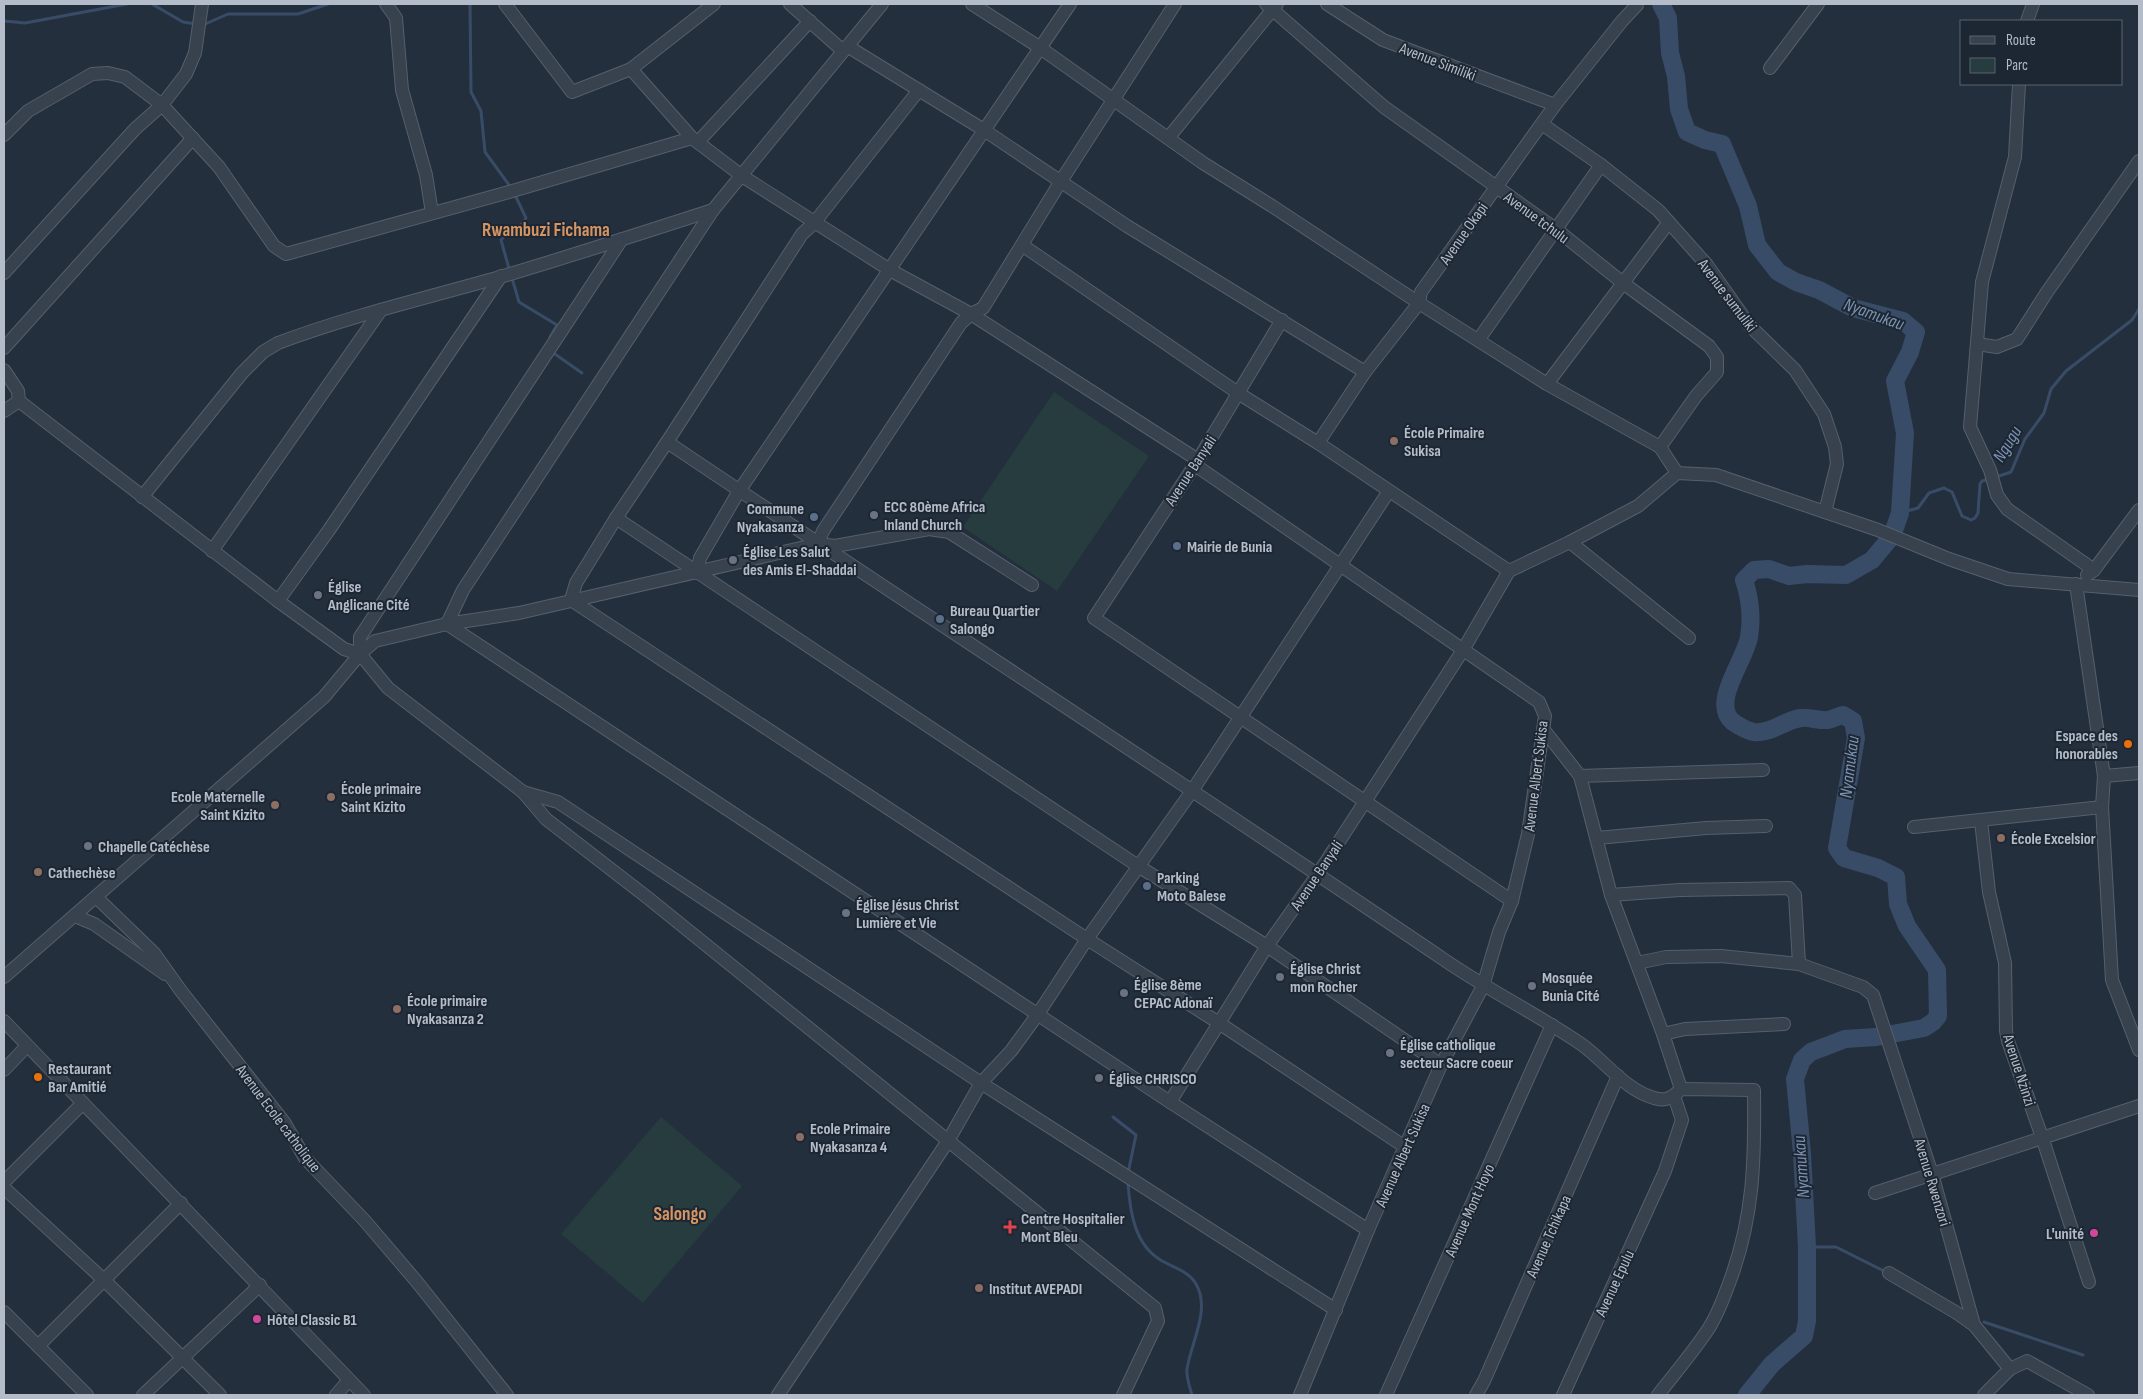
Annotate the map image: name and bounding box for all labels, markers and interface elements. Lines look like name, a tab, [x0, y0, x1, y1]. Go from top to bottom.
legend	[1960, 20, 2123, 85]
text: Route	[2006, 31, 2036, 50]
street label: Avenue Similiki	[1396, 39, 1478, 86]
text: Parc	[2006, 56, 2028, 75]
street label: Avenue tchulu	[1499, 188, 1572, 248]
street label: Avenue Okapi	[1435, 199, 1493, 269]
district label: Rwambuzi Fichama	[482, 219, 610, 242]
street label: Avenue sumuliki	[1693, 255, 1760, 336]
water label: Nyamukau	[1841, 294, 1907, 335]
water label: Ngugu	[1989, 422, 2027, 466]
place label: École Primaire Sukisa	[1404, 424, 1485, 461]
street label: Avenue Banyali	[1161, 432, 1221, 510]
marker: École Primaire Sukisa	[1388, 435, 1400, 447]
place label: ECC 80ème Africa Inland Church	[884, 498, 985, 535]
place label: Commune Nyakasanza	[737, 500, 804, 537]
marker: ECC 80ème Africa Inland Church	[868, 509, 880, 521]
marker: Commune Nyakasanza	[808, 511, 820, 523]
place label: Mairie de Bunia	[1187, 538, 1272, 557]
marker: Mairie de Bunia	[1171, 540, 1183, 552]
place label: Église Les Salut des Amis El-Shaddai	[743, 543, 857, 580]
marker: Église Les Salut des Amis El-Shaddai	[727, 554, 739, 566]
place label: Église Anglicane Cité	[327, 578, 410, 615]
marker: Église Anglicane Cité	[312, 589, 324, 601]
place label: Bureau Quartier Salongo	[950, 602, 1040, 639]
marker: Bureau Quartier Salongo	[934, 613, 946, 625]
street label: Avenue Albert Sukisa	[1520, 720, 1553, 834]
place label: Espace des honorables	[2055, 727, 2118, 764]
water label: Nyamukau	[1835, 734, 1864, 799]
marker: Espace des honorables	[2122, 738, 2134, 750]
place label: École primaire Saint Kizito	[341, 780, 421, 817]
place label: Ecole Maternelle Saint Kizito	[171, 788, 265, 825]
marker: École primaire Saint Kizito	[325, 791, 337, 803]
marker: Ecole Maternelle Saint Kizito	[269, 799, 281, 811]
place label: École Excelsior	[2011, 830, 2096, 849]
marker: École Excelsior	[1995, 832, 2007, 844]
street label: Avenue Banyali	[1286, 837, 1348, 915]
place label: Chapelle Catéchèse	[98, 838, 210, 857]
marker: Chapelle Catéchèse	[82, 840, 94, 852]
place label: Cathechèse	[48, 864, 116, 883]
marker: Cathechèse	[32, 866, 44, 878]
place label: Parking Moto Balese	[1157, 869, 1226, 906]
marker: Parking Moto Balese	[1141, 880, 1153, 892]
place label: Église Jésus Christ Lumière et Vie	[856, 896, 959, 933]
marker: Église Jésus Christ Lumière et Vie	[840, 907, 852, 919]
place label: Église Christ mon Rocher	[1290, 960, 1361, 997]
place label: Mosquée Bunia Cité	[1542, 969, 1600, 1006]
marker: Église Christ mon Rocher	[1274, 971, 1286, 983]
place label: Église 8ème CEPAC Adonaï	[1134, 976, 1213, 1013]
marker: Mosquée Bunia Cité	[1526, 980, 1538, 992]
marker: Église 8ème CEPAC Adonaï	[1118, 987, 1130, 999]
place label: École primaire Nyakasanza 2	[407, 992, 487, 1029]
marker: École primaire Nyakasanza 2	[391, 1003, 403, 1015]
street label: Avenue Nzinzi	[1998, 1031, 2039, 1109]
place label: Église catholique secteur Sacre coeur	[1400, 1036, 1513, 1073]
marker: Église catholique secteur Sacre coeur	[1384, 1047, 1396, 1059]
place label: Restaurant Bar Amitié	[48, 1060, 111, 1097]
street label: Avenue Ecole catholique	[231, 1061, 324, 1176]
place label: Église CHRISCO	[1109, 1070, 1197, 1089]
marker: Restaurant Bar Amitié	[32, 1071, 44, 1083]
marker: Église CHRISCO	[1093, 1072, 1105, 1084]
street label: Avenue Albert Sukisa	[1372, 1101, 1435, 1211]
place label: Ecole Primaire Nyakasanza 4	[810, 1120, 891, 1157]
marker: Ecole Primaire Nyakasanza 4	[794, 1131, 806, 1143]
water label: Nyamukau	[1789, 1134, 1814, 1199]
street label: Avenue Rwenzori	[1909, 1135, 1954, 1229]
street label: Avenue Mont Hoyo	[1441, 1161, 1499, 1261]
street label: Avenue Tchikapa	[1522, 1192, 1576, 1282]
district label: Salongo	[653, 1203, 707, 1226]
place label: Centre Hospitalier Mont Bleu	[1021, 1210, 1125, 1247]
marker: Centre Hospitalier Mont Bleu	[1003, 1220, 1017, 1234]
place label: L'unité	[2046, 1225, 2084, 1244]
marker: L'unité	[2088, 1227, 2100, 1239]
street label: Avenue Epulu	[1591, 1247, 1639, 1321]
place label: Institut AVEPADI	[989, 1280, 1082, 1299]
marker: Institut AVEPADI	[973, 1282, 985, 1294]
place label: Hôtel Classic B1	[267, 1311, 358, 1330]
marker: Hôtel Classic B1	[251, 1313, 263, 1325]

